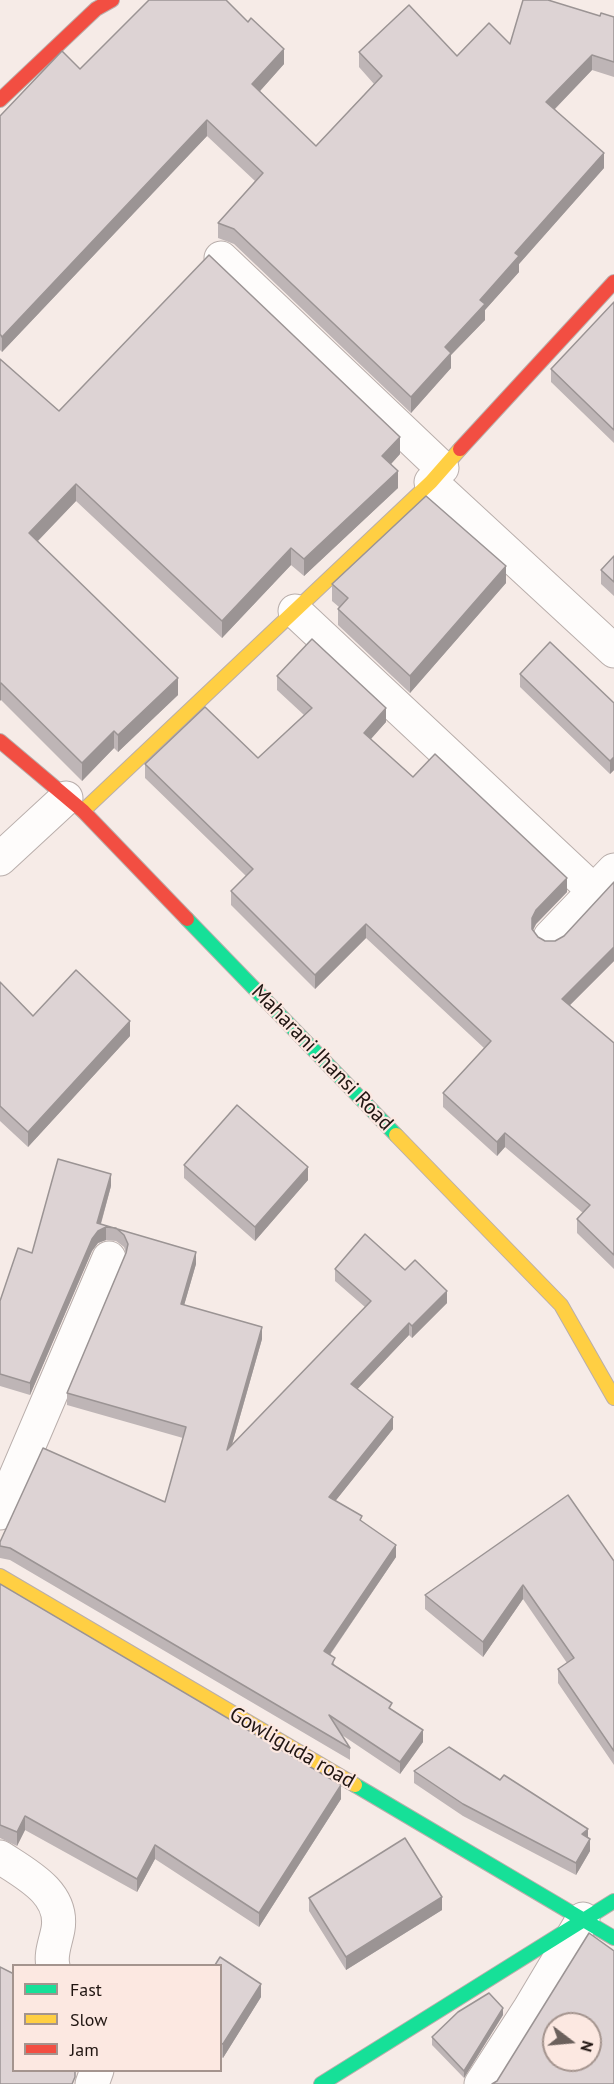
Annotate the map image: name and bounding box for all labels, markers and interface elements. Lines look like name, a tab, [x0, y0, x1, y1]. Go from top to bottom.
street label: Maharani Jhansi Road	[246, 980, 398, 1136]
street label: Gowliguda road	[225, 1702, 359, 1794]
legend	[12, 1964, 222, 2072]
text: Fast	[70, 1978, 102, 2001]
text: Slow	[70, 2008, 108, 2031]
north arrow	[542, 2012, 602, 2072]
text: Jam	[70, 2038, 99, 2061]
text: N	[576, 2039, 598, 2054]

